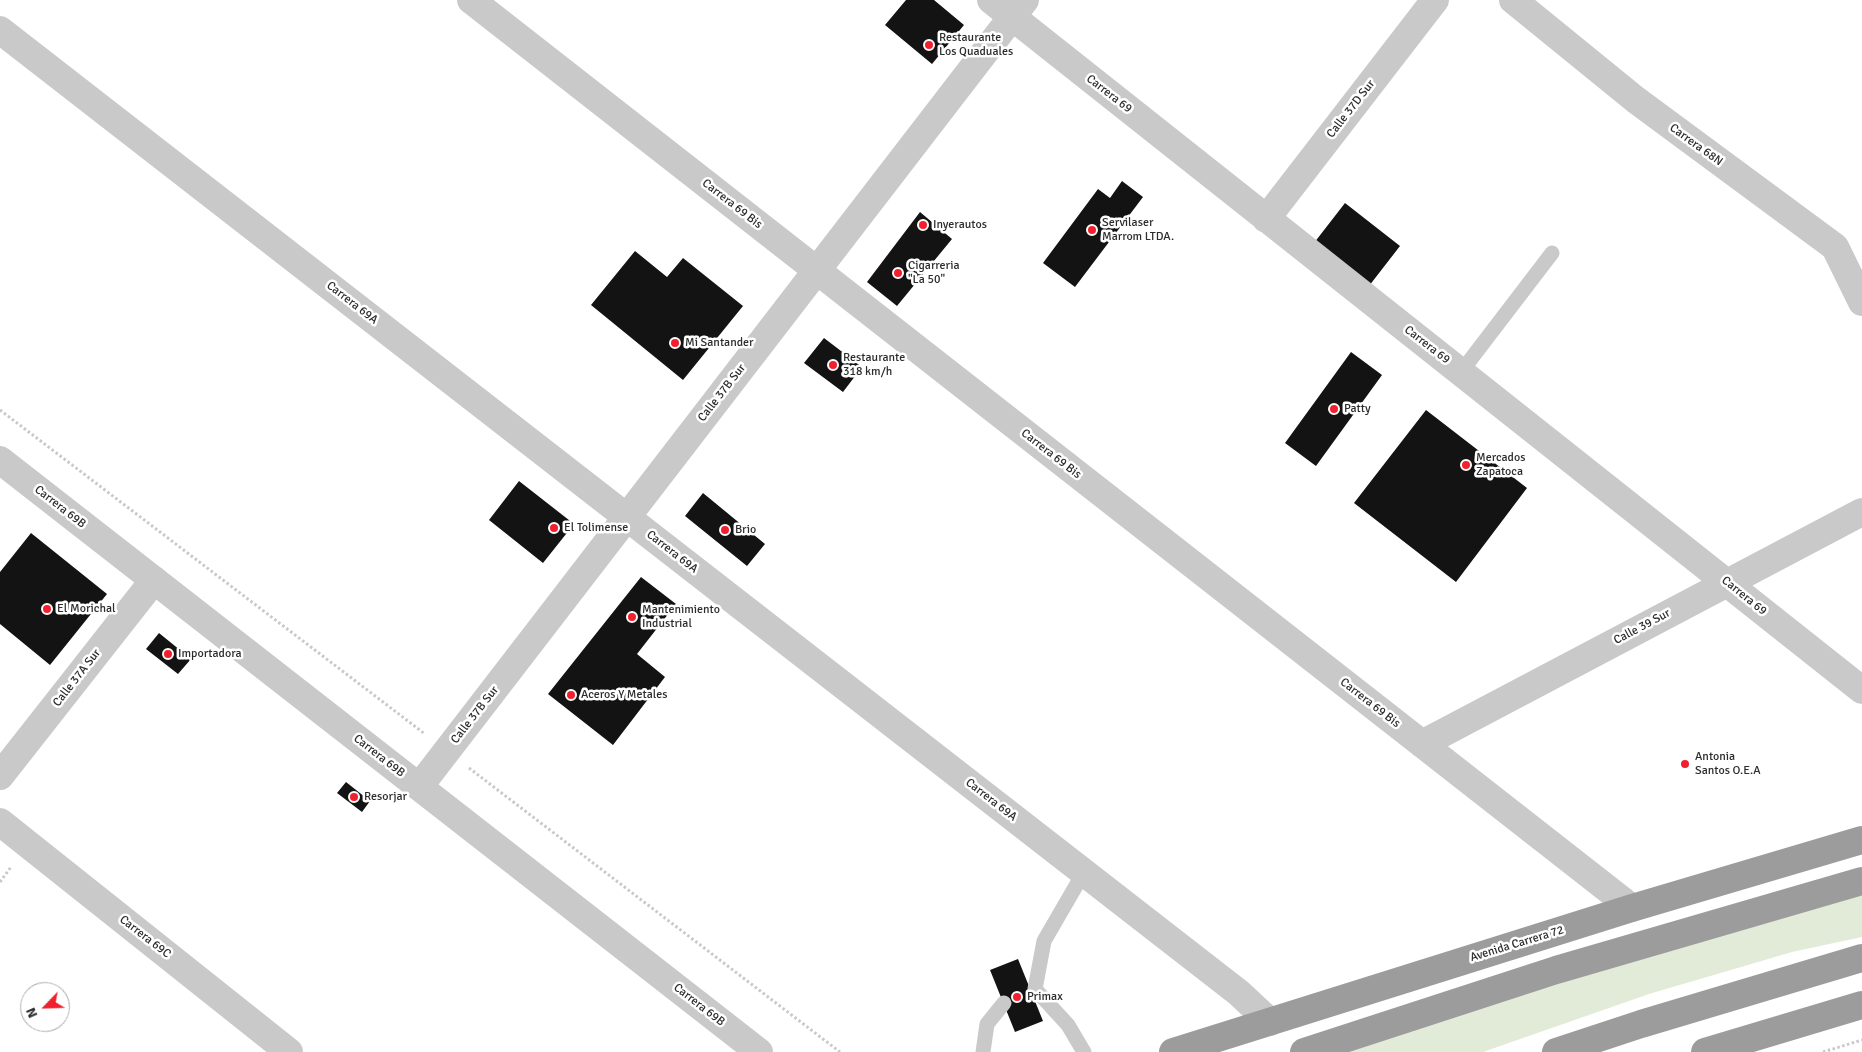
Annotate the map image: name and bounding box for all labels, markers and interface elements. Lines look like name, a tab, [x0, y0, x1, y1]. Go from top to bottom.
place label: Restaurante Los Quaduales	[939, 31, 1013, 59]
marker: Restaurante Los Quaduales	[923, 39, 935, 51]
street label: Carrera 69	[1083, 72, 1135, 116]
street label: Calle 37D Sur	[1324, 77, 1378, 141]
street label: Carrera 68N	[1667, 121, 1725, 169]
street label: Carrera 69 Bis	[699, 176, 765, 232]
place label: Servilaser Marrom LTDA.	[1102, 216, 1174, 244]
place label: Inyerautos	[933, 218, 987, 232]
marker: Inyerautos	[917, 219, 929, 231]
marker: Servilaser Marrom LTDA.	[1086, 224, 1098, 236]
place label: Cigarreria "La 50"	[908, 259, 959, 287]
marker: Cigarreria "La 50"	[892, 267, 904, 279]
street label: Carrera 69A	[323, 278, 381, 328]
street label: Carrera 69	[1401, 323, 1453, 367]
place label: Mi Santander	[685, 336, 753, 350]
marker: Mi Santander	[669, 337, 681, 349]
place label: Restaurante 318 km/h	[843, 351, 905, 379]
marker: Restaurante 318 km/h	[827, 359, 839, 371]
street label: Calle 37B Sur	[695, 361, 749, 425]
place label: Patty	[1344, 402, 1371, 416]
marker: Patty	[1328, 403, 1340, 415]
street label: Carrera 69 Bis	[1018, 426, 1084, 482]
place label: Mercados Zapatoca	[1476, 451, 1525, 479]
marker: Mercados Zapatoca	[1460, 459, 1472, 471]
street label: Carrera 69B	[31, 483, 89, 531]
place label: El Tolimense	[564, 521, 628, 535]
marker: El Tolimense	[548, 522, 560, 534]
place label: Brio	[735, 523, 756, 537]
marker: Brio	[719, 524, 731, 536]
street label: Carrera 69A	[643, 527, 701, 577]
street label: Carrera 69	[1719, 573, 1769, 619]
place label: El Morichal	[57, 602, 116, 616]
marker: El Morichal	[41, 603, 53, 615]
place label: Mantenimiento Industrial	[642, 603, 720, 631]
street label: Calle 39 Sur	[1611, 606, 1673, 648]
marker: Mantenimiento Industrial	[626, 611, 638, 623]
street label: Calle 37A Sur	[50, 646, 104, 710]
place label: Importadora	[178, 647, 242, 661]
marker: Importadora	[162, 648, 174, 660]
street label: Carrera 69 Bis	[1337, 675, 1403, 731]
street label: Calle 37B Sur	[448, 683, 502, 747]
place label: Aceros Y Metales	[581, 688, 667, 702]
marker: Aceros Y Metales	[565, 689, 577, 701]
street label: Carrera 69B	[350, 732, 408, 780]
place label: Antonia Santos O.E.A	[1695, 750, 1760, 778]
marker: Antonia Santos O.E.A	[1679, 758, 1691, 770]
street label: Carrera 69A	[962, 775, 1020, 825]
place label: Resorjar	[364, 790, 407, 804]
marker: Resorjar	[348, 791, 360, 803]
street label: Carrera 69C	[116, 913, 174, 961]
street label: Avenida Carrera 72	[1468, 923, 1566, 965]
street label: Carrera 69B	[670, 981, 728, 1029]
north arrow	[20, 982, 70, 1032]
place label: Primax	[1027, 990, 1063, 1004]
marker: Primax	[1011, 991, 1023, 1003]
text: N	[22, 1005, 42, 1021]

